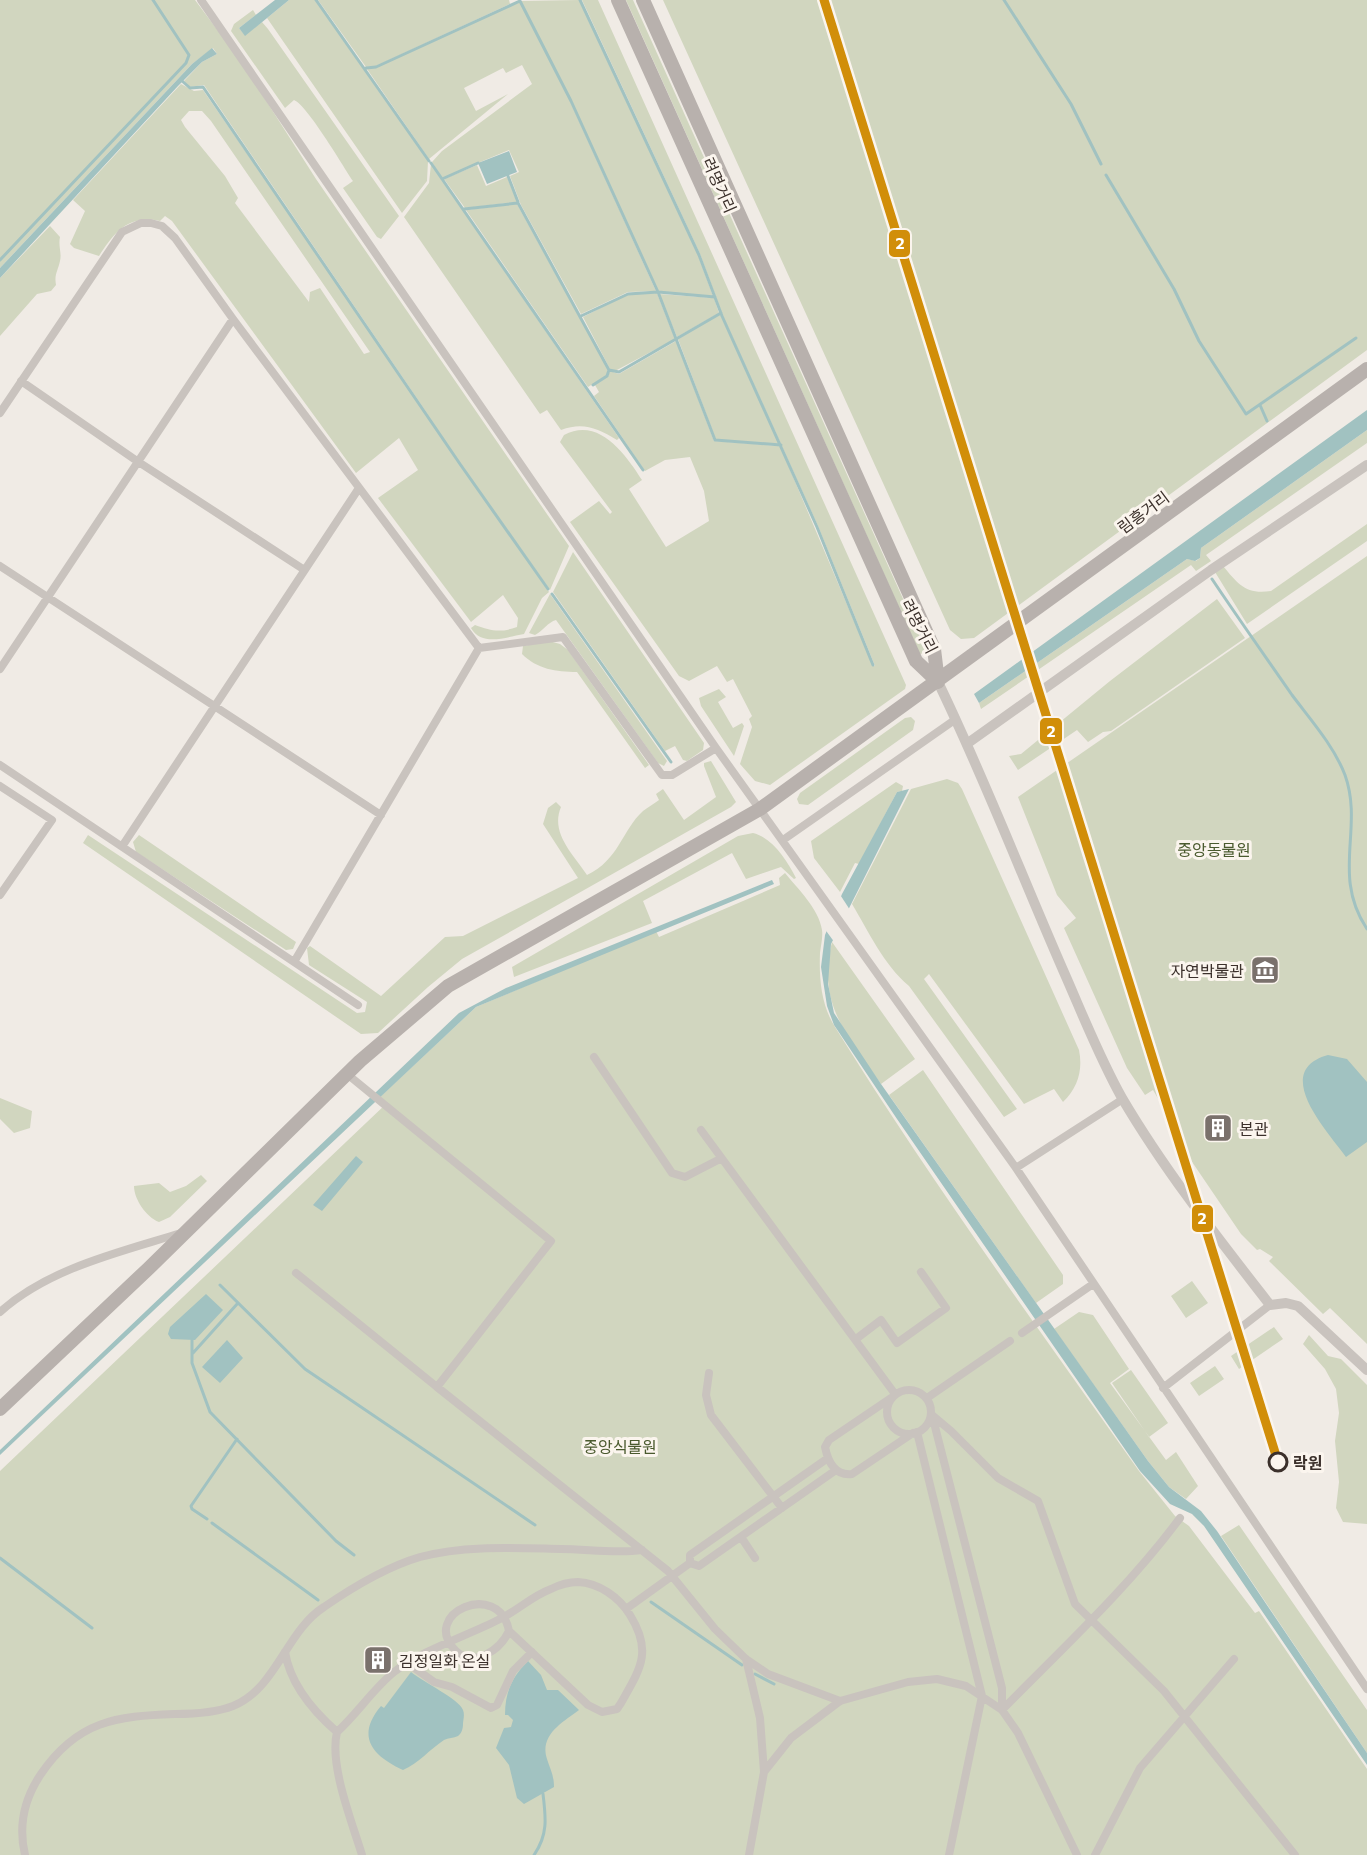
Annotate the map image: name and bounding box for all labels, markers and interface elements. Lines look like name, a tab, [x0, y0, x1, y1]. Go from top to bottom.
street label: 려명거리	[699, 154, 741, 216]
line badge: 2	[888, 229, 911, 258]
text: 2	[895, 233, 905, 252]
street label: 림흥거리	[1114, 487, 1172, 537]
street label: 려명거리	[898, 595, 942, 657]
line badge: 2	[1039, 717, 1063, 745]
text: 2	[1046, 721, 1056, 740]
park label: 중앙동물원	[1177, 840, 1251, 859]
museum icon: 자연박물관	[1249, 954, 1281, 986]
place label: 자연박물관	[1170, 961, 1244, 980]
building icon: 본관	[1202, 1112, 1234, 1144]
place label: 본관	[1239, 1119, 1269, 1138]
line badge: 2	[1191, 1204, 1214, 1233]
text: 2	[1197, 1208, 1207, 1227]
park label: 중앙식물원	[583, 1437, 657, 1456]
marker: 락원	[1268, 1452, 1288, 1472]
place label: 락원	[1293, 1453, 1322, 1472]
building icon: 김정일화 온실	[362, 1644, 394, 1676]
place label: 김정일화 온실	[399, 1651, 490, 1670]

